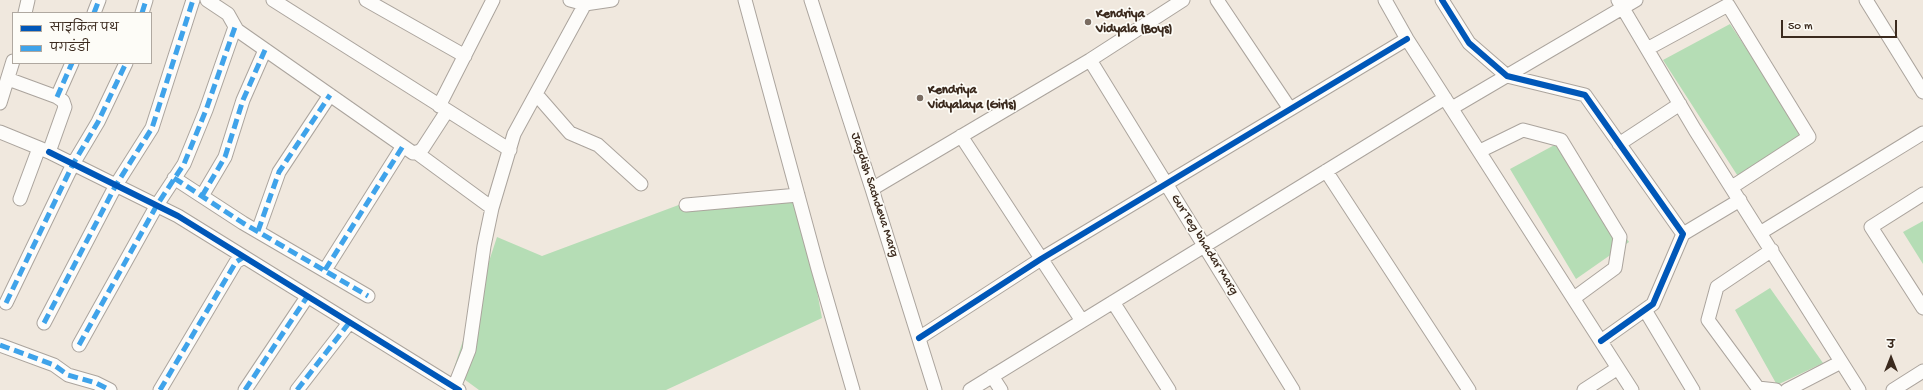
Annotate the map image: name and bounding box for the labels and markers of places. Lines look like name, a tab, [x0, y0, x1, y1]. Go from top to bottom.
place label: Kendriya Vidyala (Boys)	[1096, 7, 1172, 38]
marker: Kendriya Vidyala (Boys)	[1083, 17, 1093, 27]
place label: Kendriya Vidyalaya (Girls)	[928, 83, 1017, 114]
marker: Kendriya Vidyalaya (Girls)	[915, 93, 925, 103]

